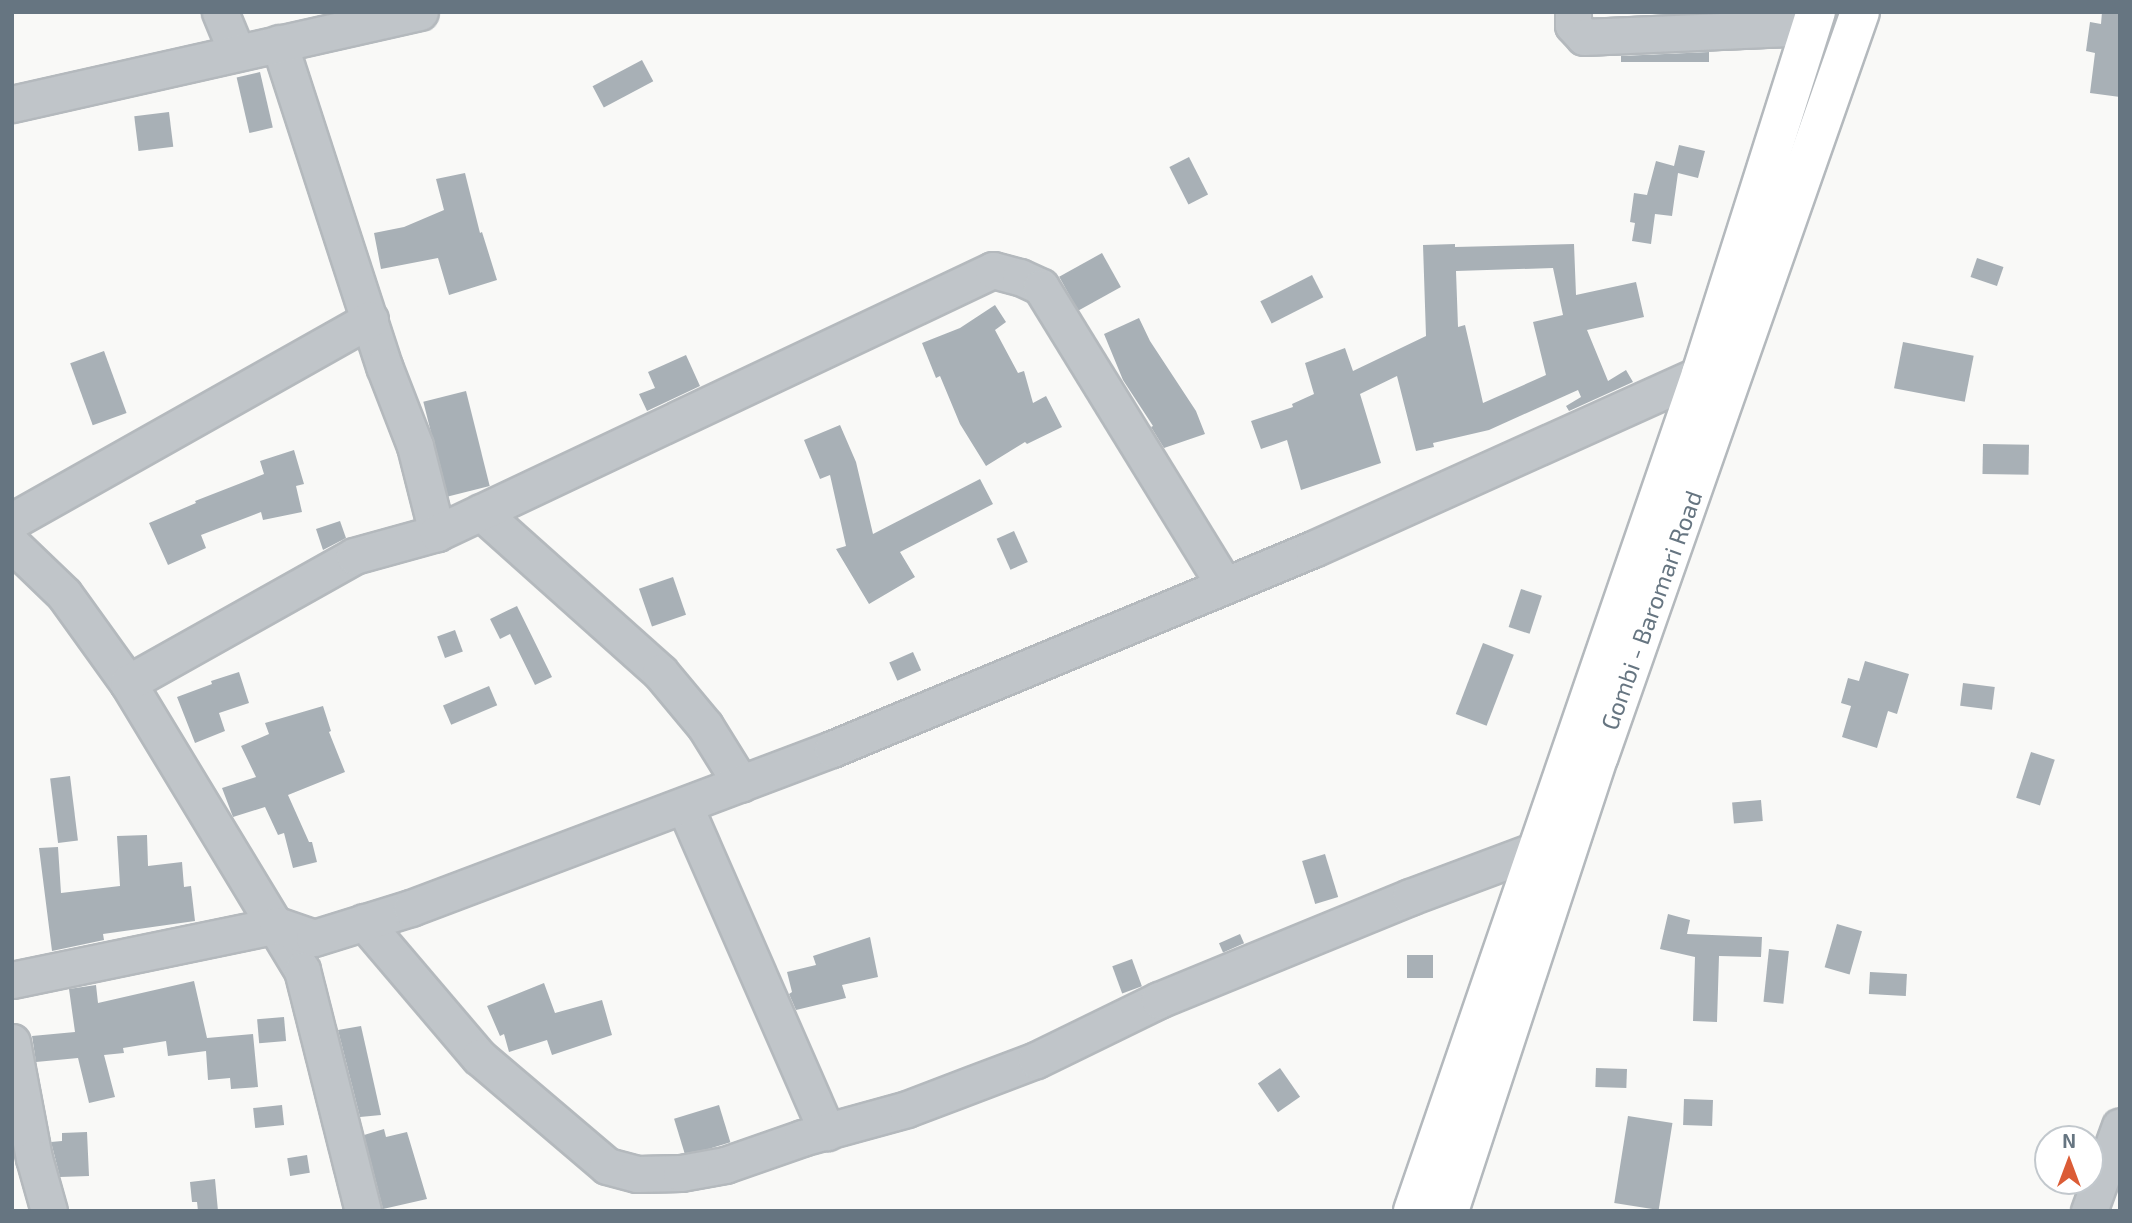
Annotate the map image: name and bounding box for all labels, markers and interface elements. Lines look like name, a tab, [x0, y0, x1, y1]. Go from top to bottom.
street label: Gombi - Baromari Road	[1594, 487, 1708, 733]
north arrow	[2034, 1125, 2104, 1195]
text: N	[2062, 1129, 2076, 1152]

